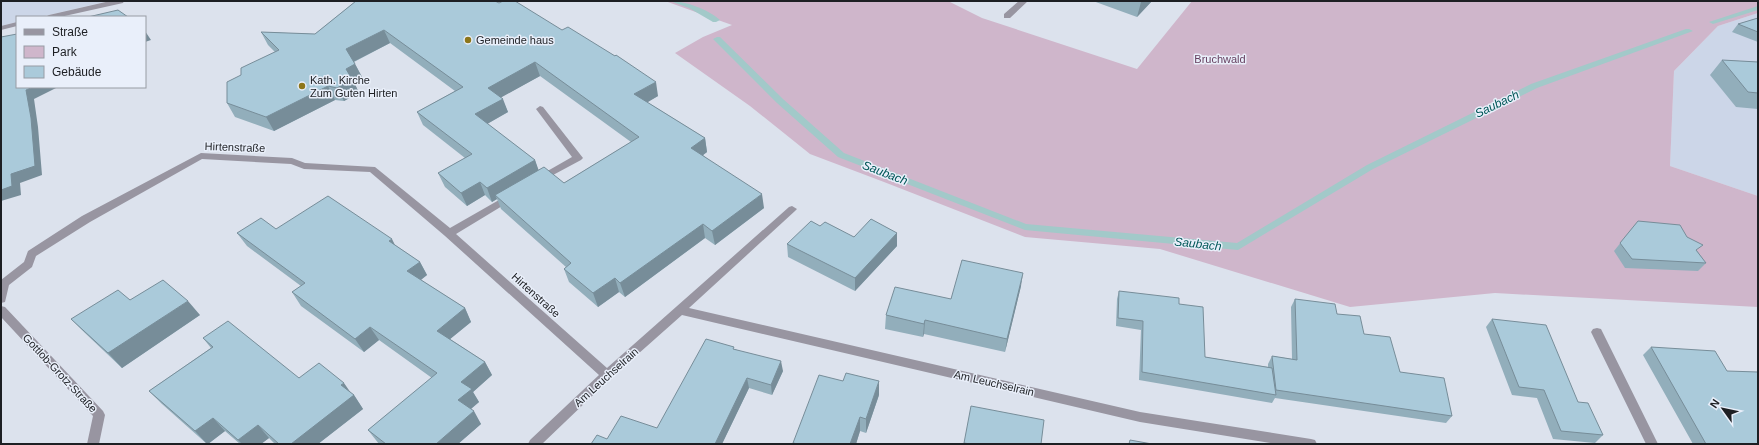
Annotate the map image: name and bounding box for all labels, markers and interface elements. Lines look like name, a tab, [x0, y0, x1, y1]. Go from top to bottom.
legend	[16, 16, 146, 88]
text: Straße	[52, 25, 88, 39]
place label: Gemeinde haus	[476, 34, 554, 46]
marker: Gemeinde haus	[463, 35, 473, 45]
text: Park	[52, 45, 78, 59]
park label: Bruchwald	[1194, 53, 1246, 65]
text: Gebäude	[52, 65, 102, 79]
place label: Kath. Kirche Zum Guten Hirten	[310, 74, 397, 99]
marker: Kath. Kirche Zum Guten Hirten	[297, 81, 307, 91]
water label: Saubach	[1473, 87, 1522, 121]
street label: Hirtenstraße	[205, 140, 265, 154]
water label: Saubach	[860, 158, 910, 188]
water label: Saubach	[1174, 235, 1223, 253]
street label: Hirtenstraße	[509, 270, 563, 320]
street label: Gottlob-Grotz-Straße	[21, 331, 99, 415]
street label: Am Leuchselrain	[572, 345, 640, 409]
street label: Am Leuchselrain	[953, 368, 1035, 398]
north arrow	[1703, 389, 1743, 429]
text: N	[1707, 397, 1722, 410]

